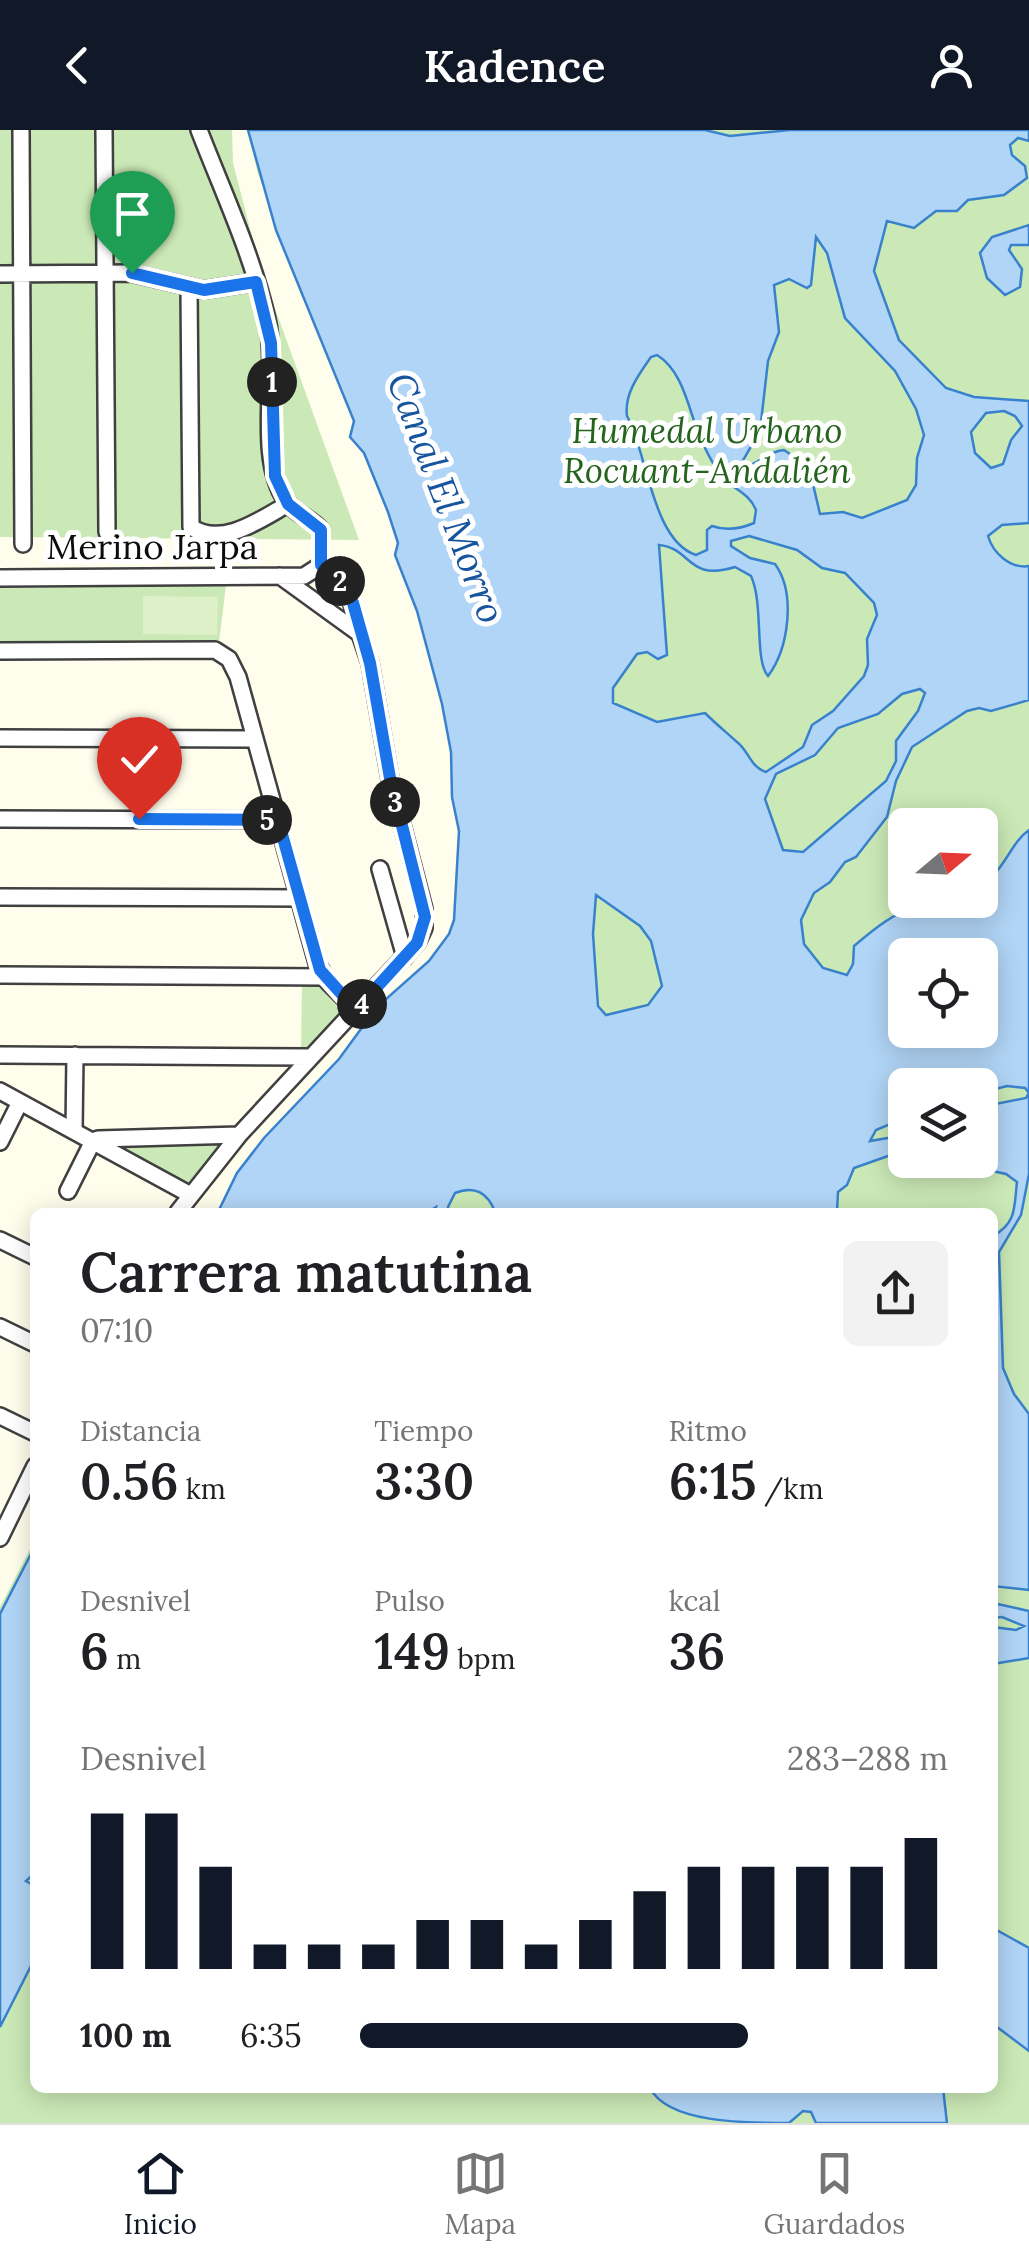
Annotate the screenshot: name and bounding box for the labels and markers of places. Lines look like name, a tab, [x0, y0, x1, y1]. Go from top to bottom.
pin	[90, 171, 175, 274]
pin: 1	[247, 357, 297, 407]
pin: 2	[315, 556, 365, 606]
pin	[97, 717, 182, 820]
pin: 3	[370, 777, 420, 827]
pin: 5	[242, 795, 292, 845]
pin: 4	[337, 979, 387, 1029]

